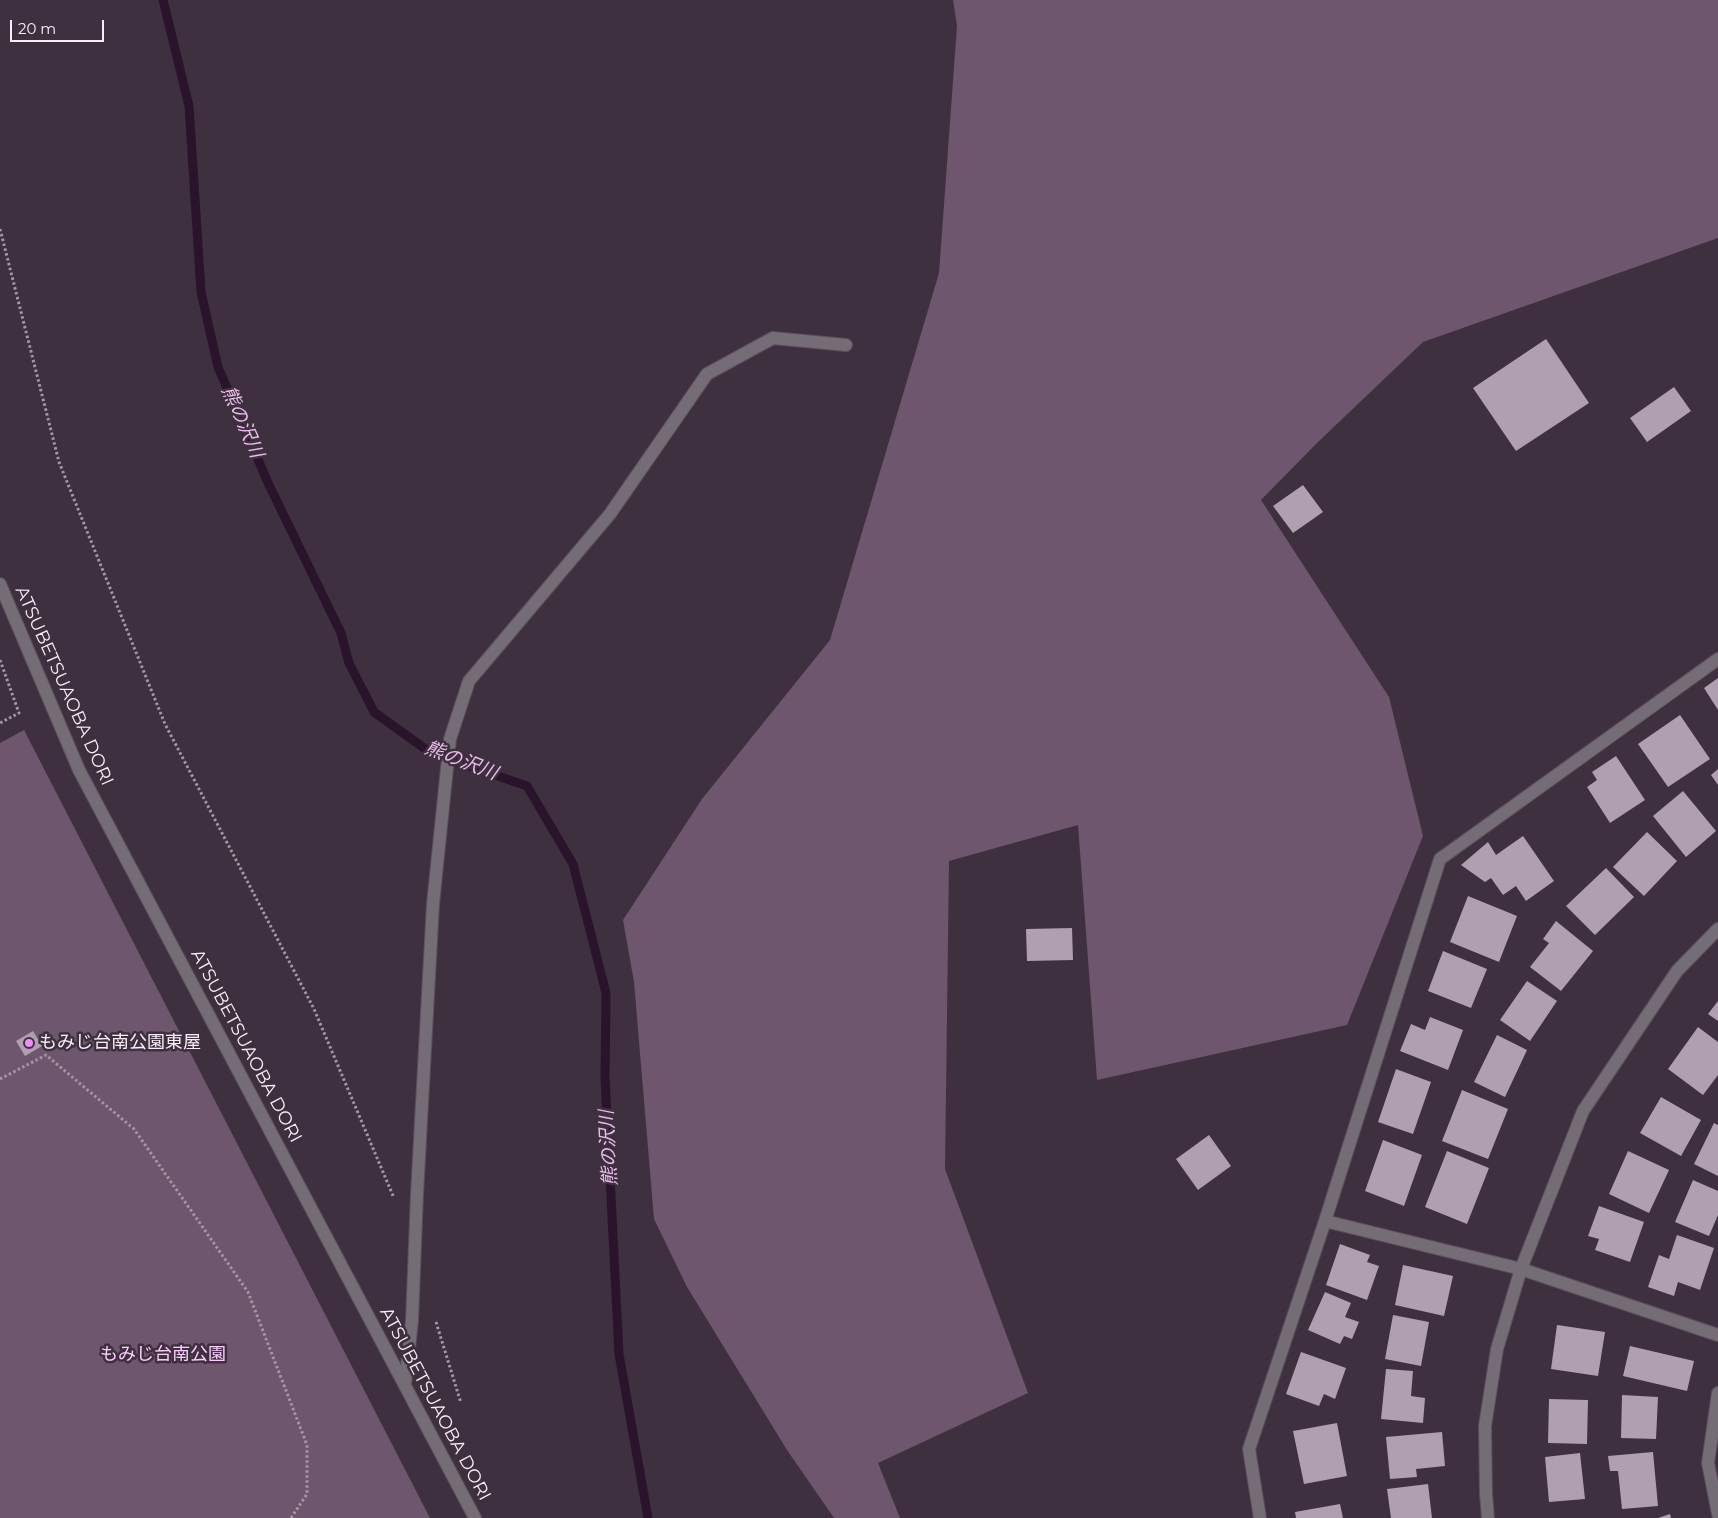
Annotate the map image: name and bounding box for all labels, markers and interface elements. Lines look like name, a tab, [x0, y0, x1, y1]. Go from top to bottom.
scale bar	[12, 10, 106, 42]
text: 20 m	[18, 19, 56, 38]
water label: 熊の沢川	[216, 383, 268, 461]
street label: ATSUBETSUAOBA DORI	[10, 583, 118, 789]
water label: 熊の沢川	[421, 737, 501, 785]
street label: ATSUBETSUAOBA DORI	[186, 946, 306, 1146]
place label: もみじ台南公園東屋	[39, 1032, 201, 1054]
marker: もみじ台南公園東屋	[23, 1037, 35, 1049]
water label: 熊の沢川	[596, 1109, 622, 1187]
street label: ATSUBETSUAOBA DORI	[375, 1304, 495, 1504]
park label: もみじ台南公園	[100, 1344, 226, 1366]

